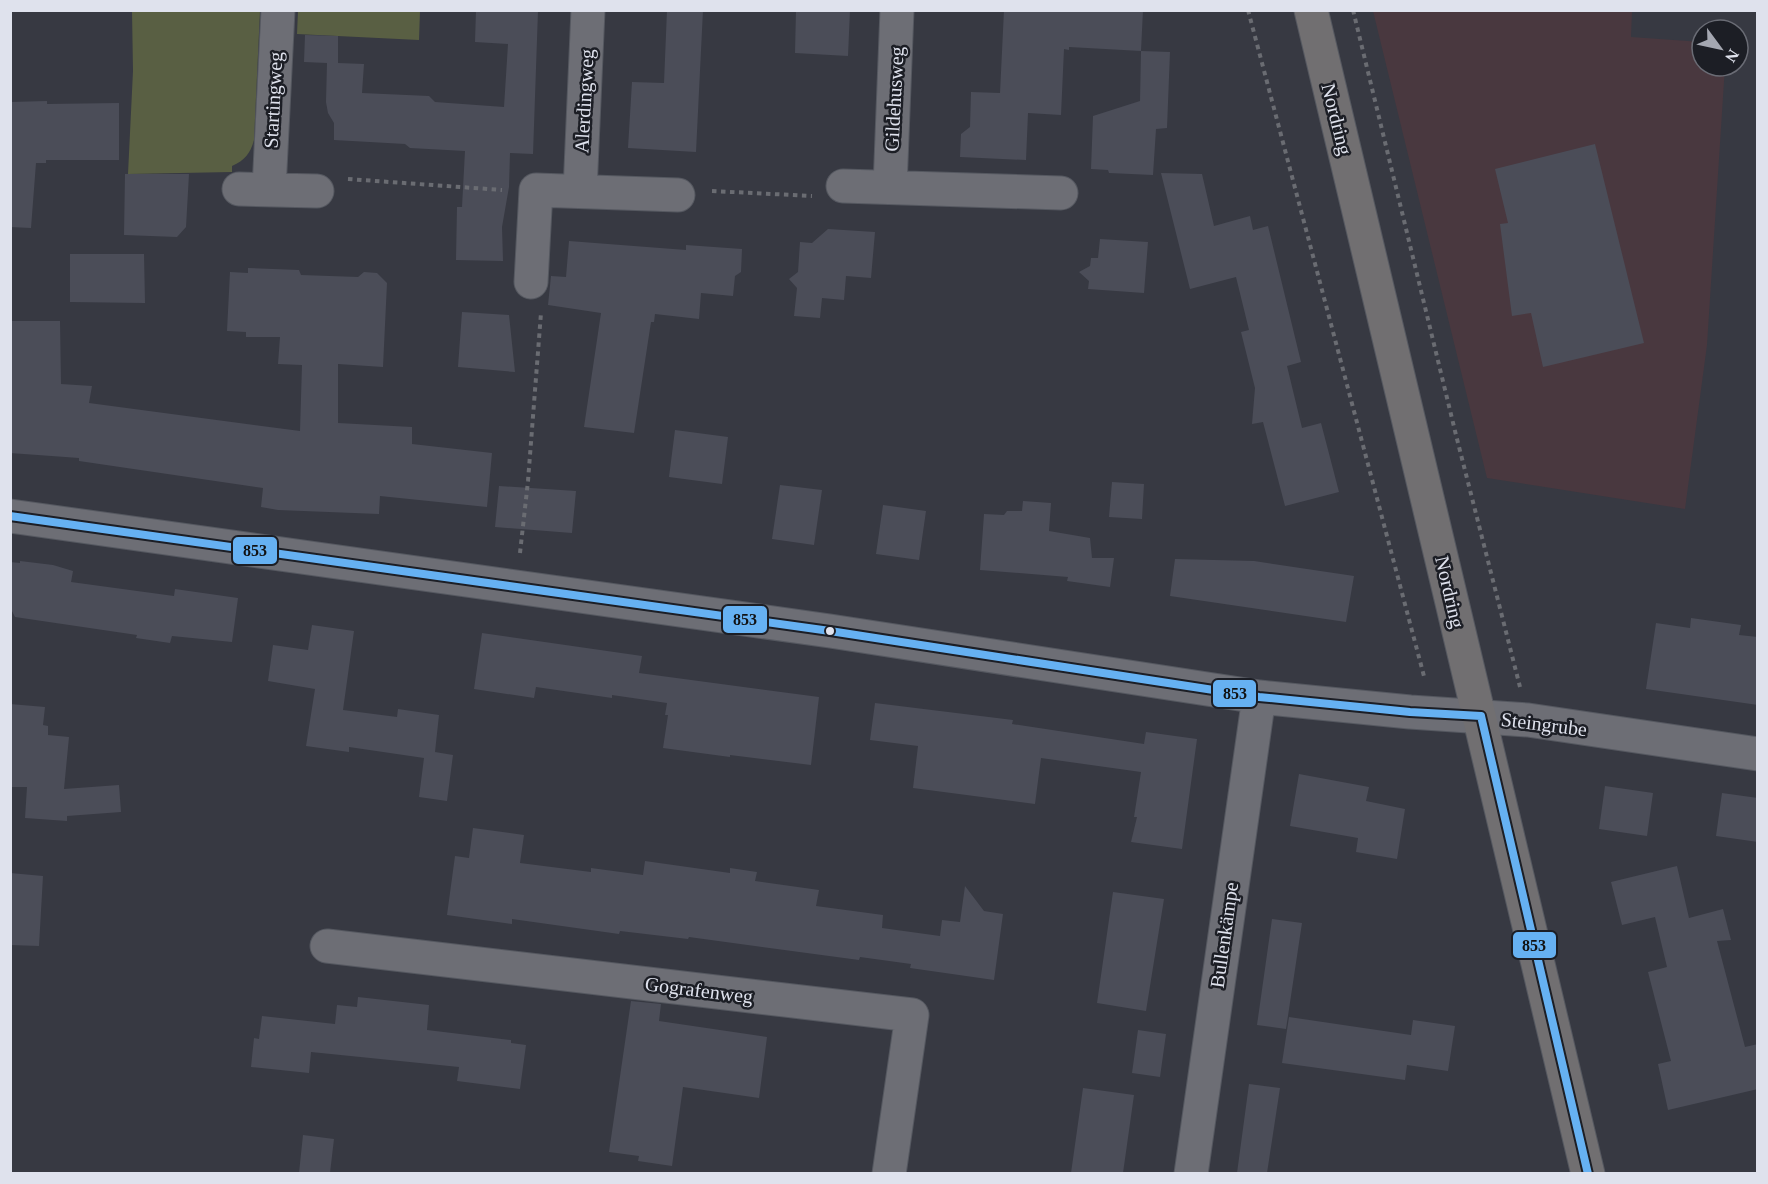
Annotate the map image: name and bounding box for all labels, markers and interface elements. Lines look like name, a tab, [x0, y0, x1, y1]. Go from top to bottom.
north arrow	[1690, 18, 1750, 78]
street label: Gildehusweg	[880, 46, 909, 152]
text: N	[1722, 46, 1742, 66]
street label: Alerdingweg	[570, 48, 599, 154]
street label: Startingweg	[259, 51, 288, 149]
street label: Nordring	[1316, 81, 1357, 157]
line badge: 853	[232, 536, 278, 565]
text: 853	[243, 542, 267, 559]
street label: Nordring	[1430, 554, 1469, 630]
line badge: 853	[722, 605, 768, 634]
text: 853	[733, 611, 757, 628]
unlabelled marker	[824, 625, 836, 637]
line badge: 853	[1212, 679, 1257, 708]
text: 853	[1223, 685, 1247, 702]
street label: Steingrube	[1500, 708, 1588, 741]
street label: Bullenkämpe	[1206, 881, 1243, 989]
line badge: 853	[1512, 931, 1557, 959]
text: 853	[1522, 937, 1546, 954]
street label: Gografenweg	[644, 972, 754, 1009]

